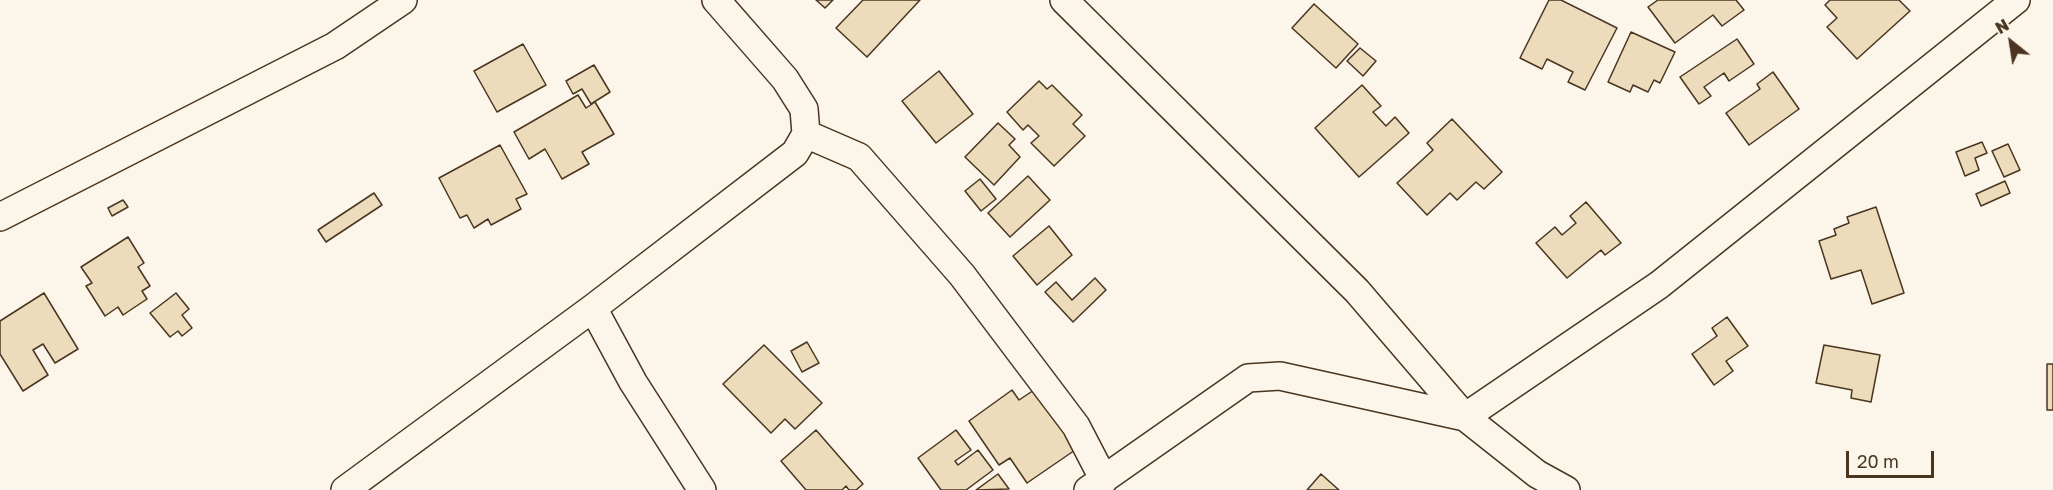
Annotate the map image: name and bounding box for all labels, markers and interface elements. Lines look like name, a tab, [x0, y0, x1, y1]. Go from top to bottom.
north arrow	[1981, 12, 2041, 72]
text: N	[1992, 15, 2012, 38]
scale bar	[1849, 439, 1938, 477]
text: 20 m	[1857, 450, 1899, 472]

